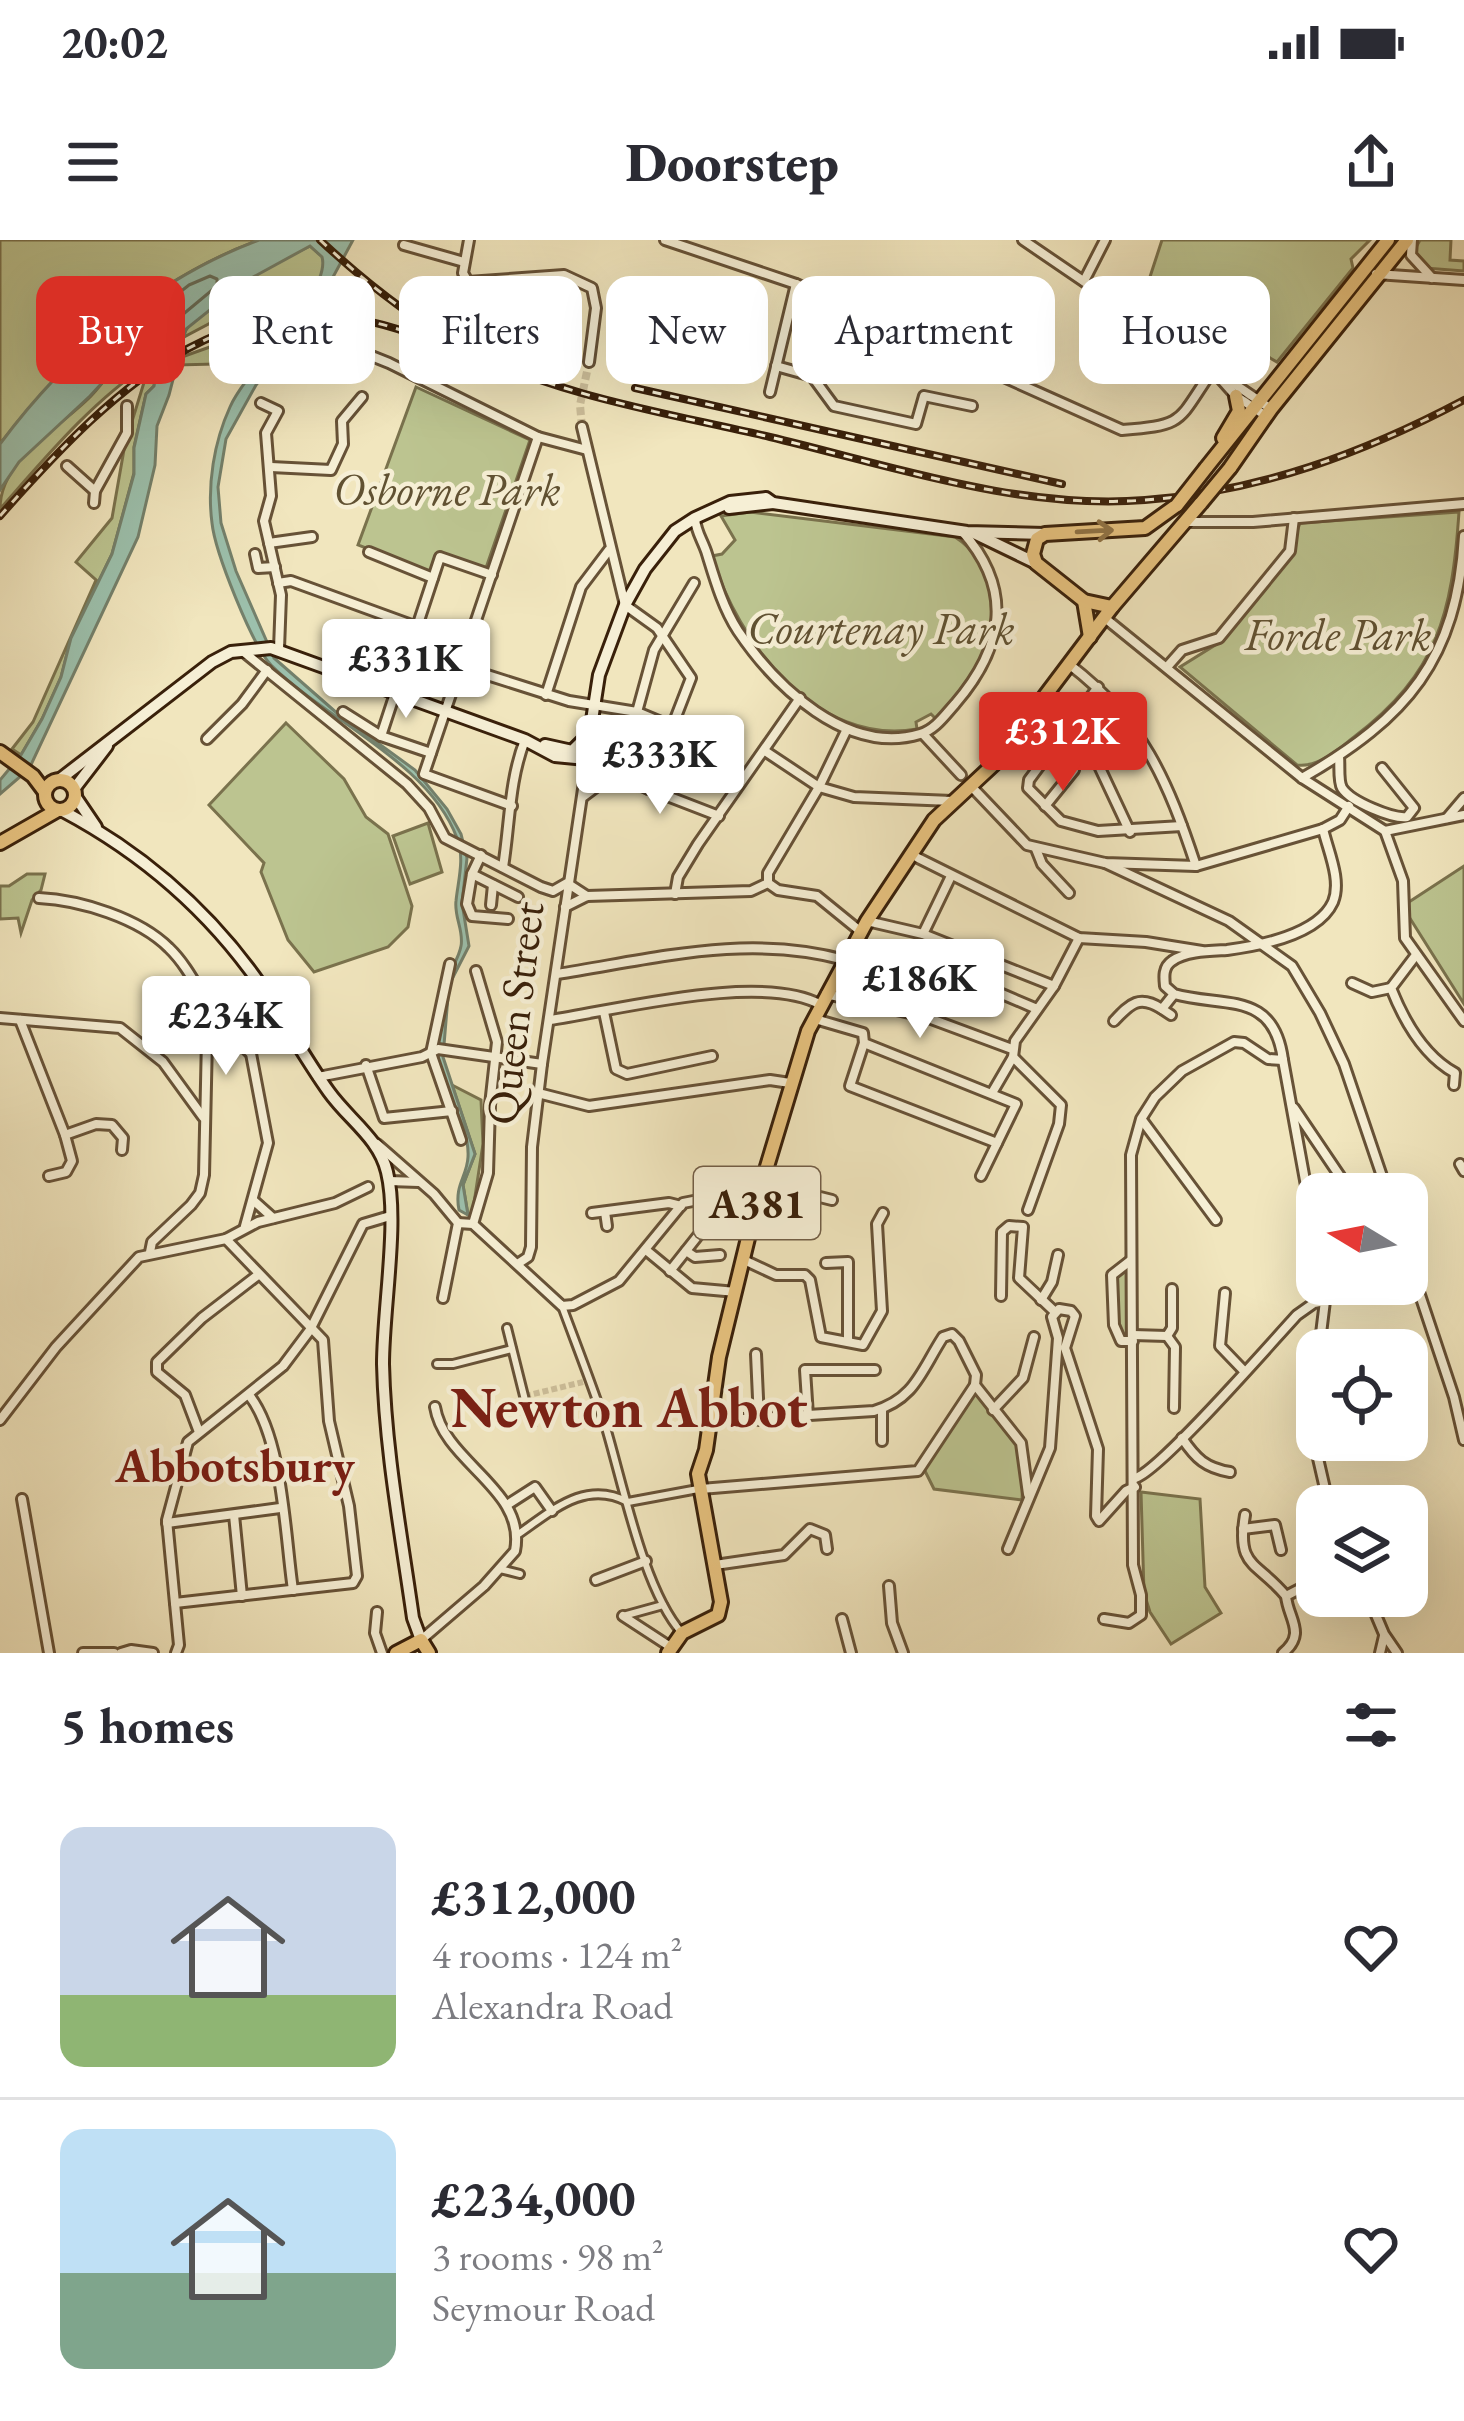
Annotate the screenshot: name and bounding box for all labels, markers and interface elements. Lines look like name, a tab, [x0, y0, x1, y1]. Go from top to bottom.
text: 20:02	[60, 13, 168, 71]
text: Doorstep	[625, 127, 839, 197]
icon: menu	[60, 129, 126, 195]
icon: share	[1338, 129, 1404, 195]
chip: Buy	[36, 276, 185, 384]
chip: Rent	[209, 276, 375, 384]
chip: Filters	[399, 276, 582, 384]
chip: New	[606, 276, 768, 384]
chip: Apartment	[792, 276, 1055, 384]
chip: House	[1079, 276, 1270, 384]
park label: Osborne Park	[333, 460, 561, 518]
one-way arrow	[1075, 519, 1114, 542]
park label: Courtenay Park	[747, 599, 1015, 657]
park label: Forde Park	[1244, 605, 1431, 663]
pin: £331K	[322, 619, 490, 721]
text: £331K	[349, 632, 463, 683]
pin: £312K	[979, 692, 1147, 794]
text: £312K	[1006, 705, 1120, 756]
pin: £333K	[576, 715, 744, 817]
text: £333K	[603, 728, 717, 779]
street label: Queen Street	[472, 898, 556, 1128]
pin: £186K	[836, 939, 1004, 1041]
text: £186K	[863, 952, 977, 1003]
pin: £234K	[142, 976, 310, 1078]
text: £234K	[169, 989, 283, 1040]
road number: A381	[694, 1167, 820, 1239]
north arrow	[1296, 1173, 1428, 1305]
map controls	[1296, 1173, 1428, 1617]
button: locate	[1296, 1329, 1428, 1461]
district label: Newton Abbot	[450, 1370, 808, 1444]
district label: Abbotsbury	[114, 1434, 356, 1496]
button: layers	[1296, 1485, 1428, 1617]
text: 5 homes	[60, 1692, 234, 1758]
icon: filters	[1338, 1692, 1404, 1758]
text: £312,000	[432, 1863, 635, 1929]
icon: home	[156, 1875, 300, 2019]
icon: heart	[1338, 1914, 1404, 1980]
text: 4 rooms · 124 m²	[432, 1929, 683, 1980]
text: Alexandra Road	[432, 1980, 673, 2031]
text: £234,000	[432, 2165, 635, 2231]
icon: home	[156, 2177, 300, 2321]
icon: heart	[1338, 2216, 1404, 2282]
text: 3 rooms · 98 m²	[432, 2231, 664, 2282]
text: Seymour Road	[432, 2282, 655, 2333]

